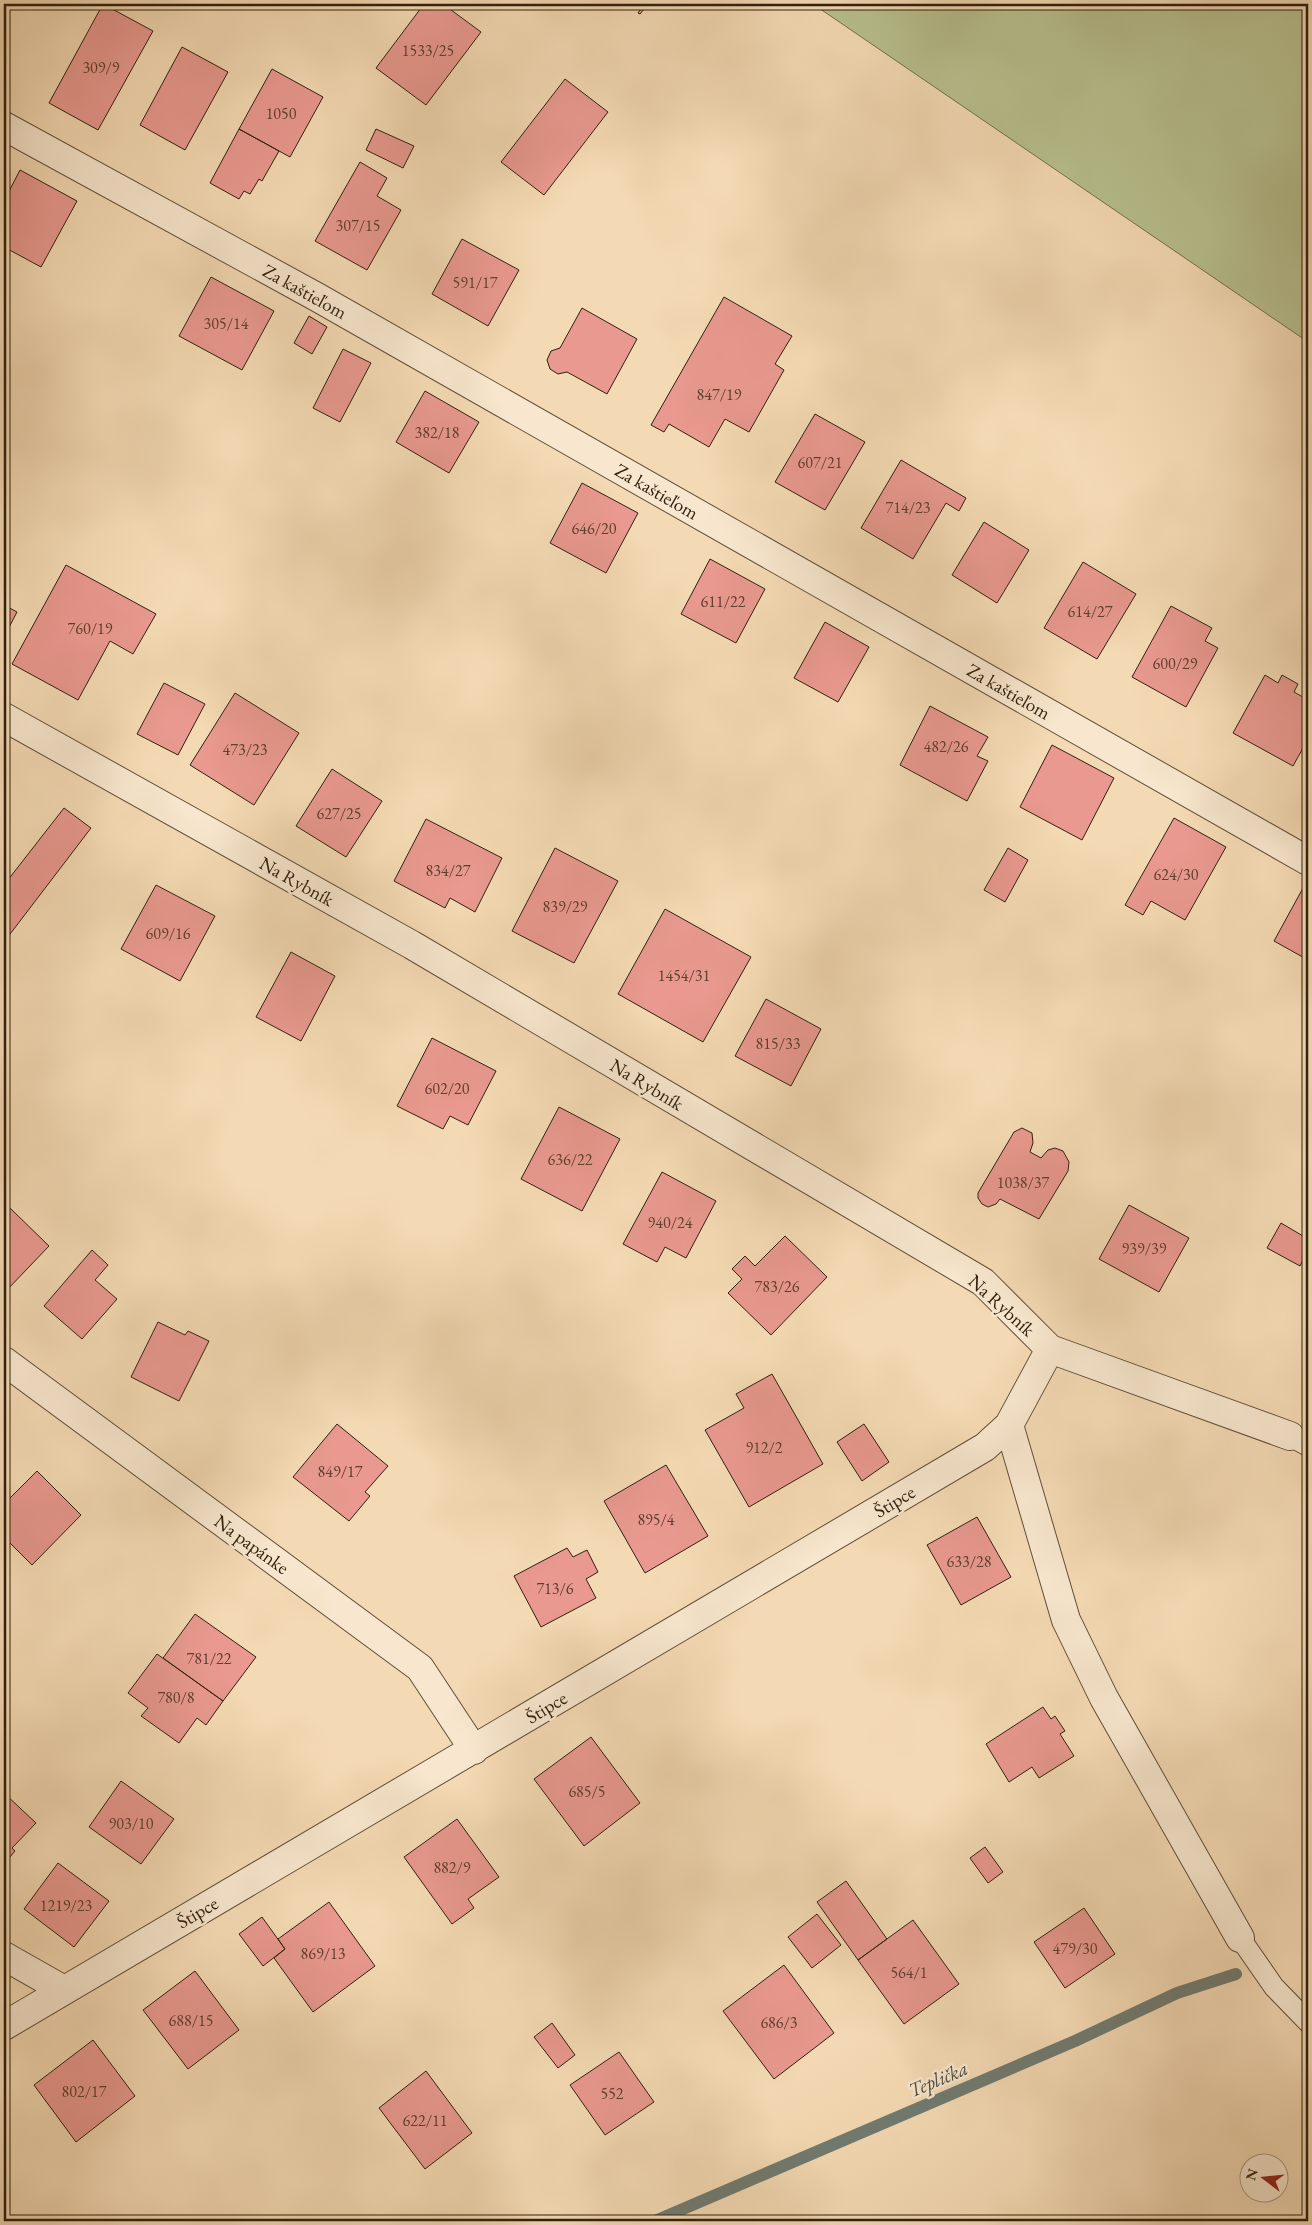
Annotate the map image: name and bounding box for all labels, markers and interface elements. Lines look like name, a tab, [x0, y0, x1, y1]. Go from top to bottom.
house number: 1533/25	[402, 40, 454, 61]
house number: 309/9	[82, 57, 120, 78]
house number: 1050	[266, 103, 297, 124]
house number: 307/15	[336, 215, 380, 236]
street label: Za kaštieľom	[258, 258, 351, 325]
house number: 591/17	[453, 272, 498, 293]
house number: 305/14	[204, 313, 249, 334]
house number: 847/19	[697, 384, 742, 405]
house number: 382/18	[415, 422, 460, 443]
house number: 607/21	[798, 452, 842, 473]
street label: Za kaštieľom	[610, 457, 703, 525]
house number: 714/23	[886, 497, 931, 518]
house number: 646/20	[572, 518, 617, 539]
house number: 611/22	[701, 591, 746, 612]
house number: 614/27	[1068, 601, 1113, 622]
house number: 760/19	[68, 618, 113, 639]
house number: 600/29	[1153, 653, 1198, 674]
street label: Za kaštieľom	[962, 657, 1055, 725]
house number: 482/26	[924, 736, 969, 757]
house number: 473/23	[223, 739, 268, 760]
house number: 627/25	[317, 803, 361, 824]
street label: Na Rybník	[255, 851, 339, 913]
house number: 834/27	[426, 860, 471, 881]
house number: 624/30	[1154, 864, 1199, 885]
house number: 839/29	[543, 896, 588, 917]
house number: 609/16	[146, 923, 191, 944]
house number: 1454/31	[658, 965, 710, 986]
house number: 815/33	[756, 1033, 801, 1054]
street label: Na Rybník	[605, 1053, 689, 1117]
house number: 602/20	[425, 1078, 470, 1099]
house number: 636/22	[548, 1149, 593, 1170]
house number: 1038/37	[997, 1172, 1050, 1193]
house number: 940/24	[648, 1212, 693, 1233]
house number: 939/39	[1122, 1238, 1167, 1259]
street label: Na Rybník	[963, 1269, 1041, 1343]
house number: 783/26	[755, 1276, 800, 1297]
house number: 912/2	[745, 1437, 783, 1458]
house number: 849/17	[318, 1461, 363, 1482]
street label: Štipce	[869, 1479, 920, 1523]
street label: Na papánke	[209, 1509, 294, 1580]
house number: 895/4	[637, 1509, 675, 1530]
house number: 633/28	[947, 1551, 992, 1572]
house number: 713/6	[536, 1578, 574, 1599]
house number: 781/22	[187, 1648, 232, 1669]
street label: Štipce	[521, 1685, 572, 1729]
house number: 780/8	[157, 1687, 195, 1708]
house number: 685/5	[568, 1781, 606, 1802]
house number: 903/10	[109, 1813, 154, 1834]
house number: 882/9	[433, 1857, 471, 1878]
street label: Štipce	[172, 1891, 223, 1934]
house number: 1219/23	[40, 1895, 93, 1916]
house number: 479/30	[1053, 1938, 1098, 1959]
house number: 869/13	[301, 1943, 346, 1964]
house number: 564/1	[890, 1962, 928, 1983]
house number: 688/15	[169, 2010, 213, 2031]
house number: 686/3	[760, 2012, 798, 2033]
water label: Teplička	[904, 2055, 972, 2103]
house number: 802/17	[62, 2081, 107, 2102]
house number: 552	[600, 2083, 624, 2104]
house number: 622/11	[403, 2110, 447, 2131]
north arrow	[1240, 2152, 1290, 2202]
text: N	[1241, 2166, 1262, 2182]

